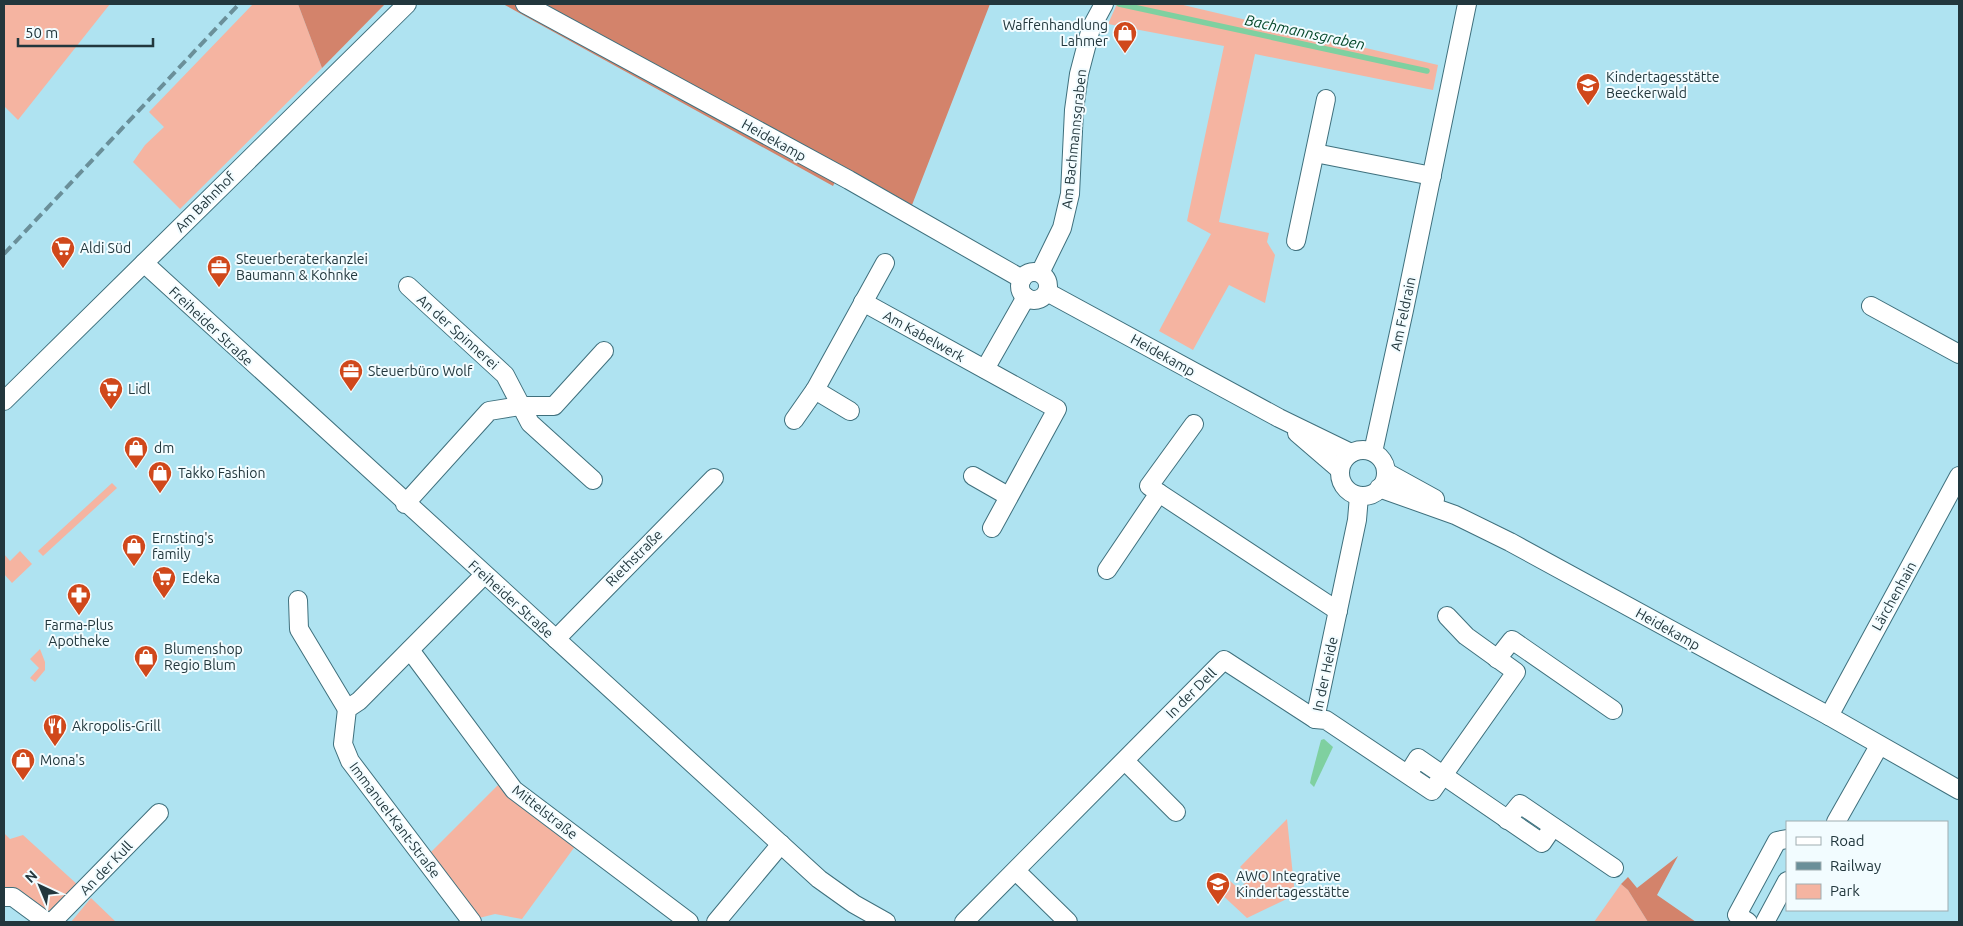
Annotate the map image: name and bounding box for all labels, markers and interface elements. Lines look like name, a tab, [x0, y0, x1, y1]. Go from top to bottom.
water label: Bachmannsgraben	[1243, 11, 1367, 53]
scale bar	[18, 15, 152, 47]
place label: Waffenhandlung Lahmer	[1003, 17, 1109, 49]
shop icon: Waffenhandlung Lahmer	[1112, 20, 1138, 54]
text: 50 m	[25, 24, 58, 41]
street label: Am Bachmannsgraben	[1059, 68, 1089, 210]
place label: Kindertagesstätte Beeckerwald	[1606, 69, 1719, 101]
school or university icon: Kindertagesstätte Beeckerwald	[1575, 72, 1601, 106]
street label: Heidekamp	[739, 116, 809, 164]
street label: Am Bahnhof	[172, 168, 239, 235]
supermarket icon: Aldi Süd	[50, 235, 76, 269]
place label: Aldi Süd	[80, 240, 131, 256]
place label: Steuerberaterkanzlei Baumann & Kohnke	[236, 251, 368, 283]
office icon: Steuerberaterkanzlei Baumann & Kohnke	[206, 254, 232, 288]
street label: Am Feldrain	[1387, 276, 1419, 352]
street label: Freiheider Straße	[166, 283, 256, 369]
street label: An der Spinnerei	[414, 291, 502, 373]
street label: Am Kabelwerk	[880, 307, 968, 365]
street label: Heidekamp	[1128, 331, 1198, 379]
office icon: Steuerbüro Wolf	[338, 358, 364, 392]
place label: Steuerbüro Wolf	[368, 363, 473, 379]
supermarket icon: Lidl	[98, 376, 124, 410]
place label: Lidl	[128, 381, 151, 397]
shop icon: dm	[123, 435, 149, 469]
place label: dm	[154, 440, 174, 456]
shop icon: Takko Fashion	[147, 460, 173, 494]
place label: Takko Fashion	[178, 465, 265, 481]
street label: Riethstraße	[602, 526, 666, 590]
place label: Ernsting's family	[152, 530, 214, 562]
shop icon: Ernsting's family	[121, 533, 147, 567]
street label: Freiheider Straße	[465, 557, 557, 641]
street label: Lärchenhain	[1868, 559, 1920, 633]
supermarket icon: Edeka	[151, 565, 177, 599]
place label: Edeka	[182, 570, 220, 586]
pharmacy icon: Farma-Plus Apotheke	[66, 582, 92, 616]
street label: Heidekamp	[1633, 605, 1703, 653]
place label: Farma-Plus Apotheke	[45, 617, 113, 649]
street label: In der Heide	[1309, 635, 1341, 713]
place label: Blumenshop Regio Blum	[164, 641, 243, 673]
shop icon: Blumenshop Regio Blum	[133, 644, 159, 678]
street label: In der Dell	[1163, 664, 1220, 721]
restaurant icon: Akropolis-Grill	[42, 713, 68, 747]
place label: Akropolis-Grill	[72, 718, 161, 734]
shop icon: Mona's	[10, 747, 36, 781]
place label: Mona's	[40, 752, 85, 768]
street label: Immanuel-Kant-Straße	[346, 759, 444, 881]
street label: Mittelstraße	[509, 782, 581, 842]
legend	[1786, 821, 1948, 911]
text: Road	[1830, 832, 1865, 849]
street label: An der Kull	[76, 838, 136, 898]
text: Railway	[1830, 857, 1881, 874]
north arrow	[15, 861, 65, 911]
text: N	[22, 867, 40, 886]
place label: AWO Integrative Kindertagesstätte	[1236, 868, 1349, 900]
school or university icon: AWO Integrative Kindertagesstätte	[1205, 871, 1231, 905]
text: Park	[1830, 882, 1860, 899]

